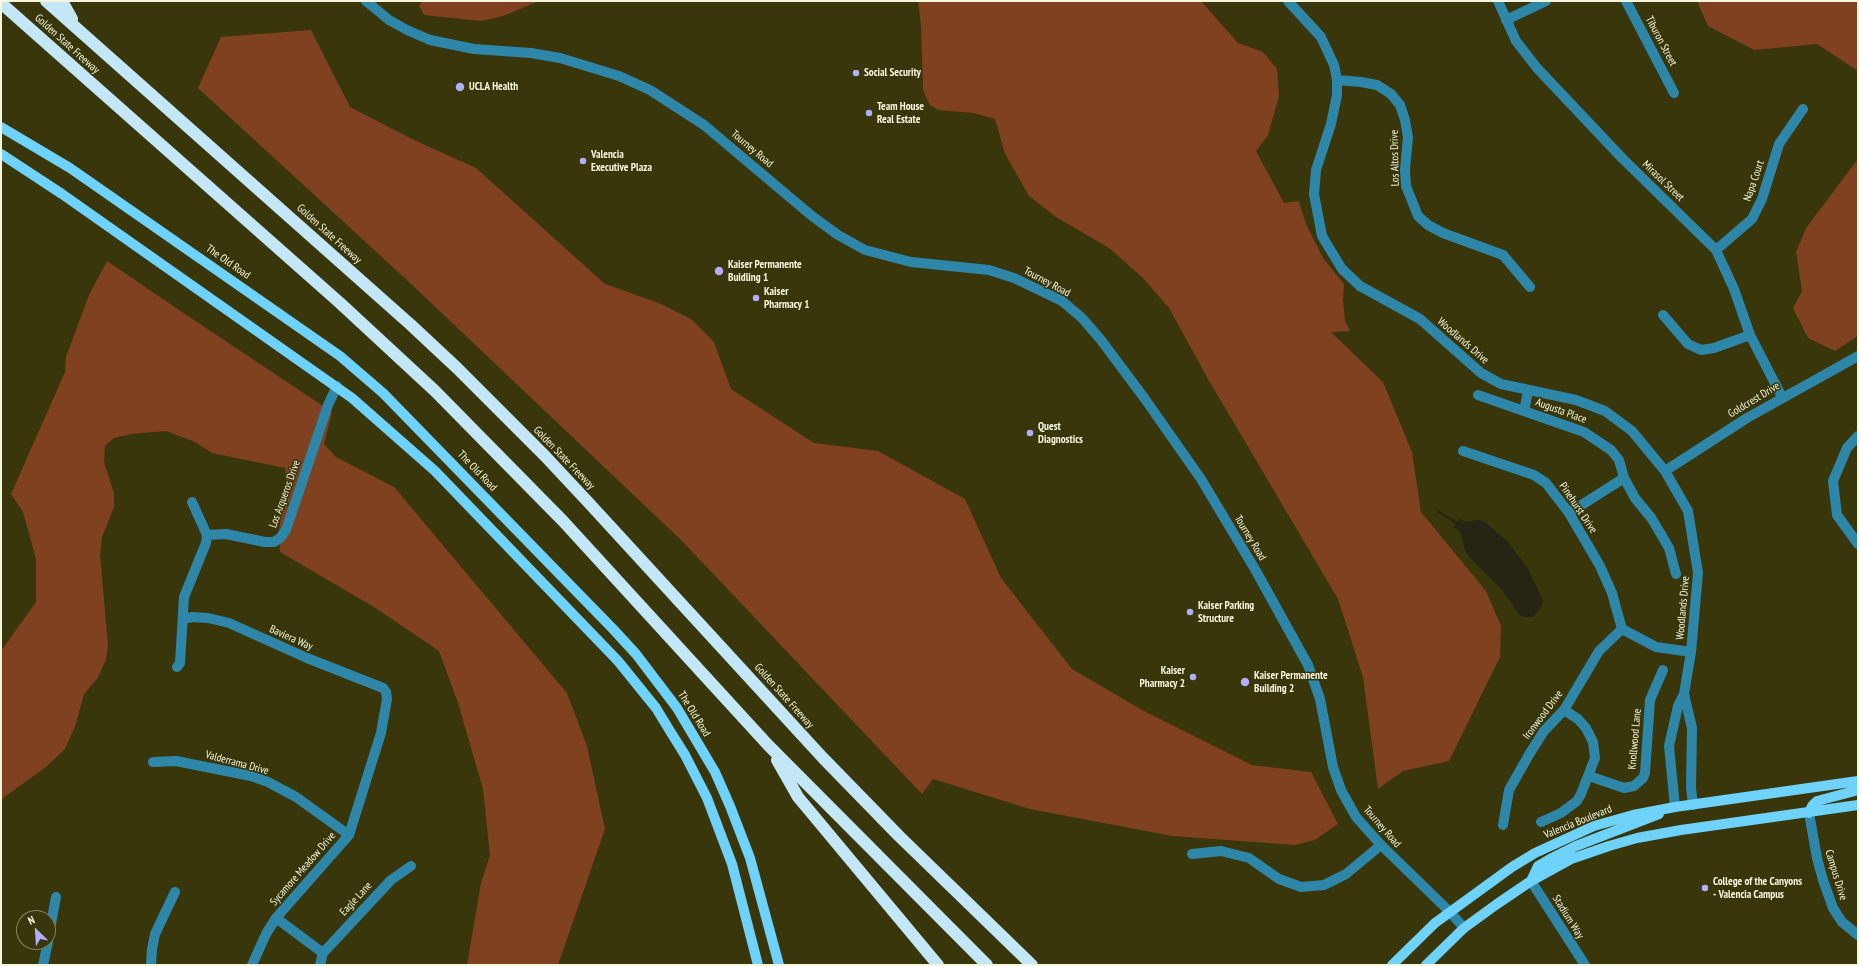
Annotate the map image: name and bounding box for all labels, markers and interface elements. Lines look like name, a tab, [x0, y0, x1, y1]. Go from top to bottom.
street label: Golden State Freeway	[32, 11, 102, 77]
street label: Tiburon Street	[1642, 14, 1680, 68]
place label: Social Security	[864, 66, 921, 80]
marker: Social Security	[851, 68, 861, 78]
place label: UCLA Health	[469, 80, 518, 94]
marker: UCLA Health	[454, 81, 466, 93]
place label: Team House Real Estate	[877, 100, 924, 126]
marker: Team House Real Estate	[864, 108, 874, 118]
street label: Tourney Road	[728, 128, 776, 170]
street label: Los Altos Drive	[1388, 130, 1402, 186]
place label: Valencia Executive Plaza	[591, 148, 652, 174]
marker: Valencia Executive Plaza	[578, 156, 588, 166]
street label: Mirasol Street	[1639, 158, 1687, 204]
street label: Napa Court	[1741, 159, 1767, 203]
street label: Golden State Freeway	[294, 201, 364, 267]
street label: The Old Road	[203, 242, 253, 282]
place label: Kaiser Permanente Buidling 1	[728, 258, 802, 284]
street label: Tourney Road	[1021, 264, 1073, 300]
marker: Kaiser Permanente Buidling 1	[713, 265, 725, 277]
place label: Kaiser Pharmacy 1	[764, 285, 809, 311]
marker: Kaiser Pharmacy 1	[751, 293, 761, 303]
street label: Woodlands Drive	[1435, 315, 1491, 367]
street label: Goldcrest Drive	[1726, 379, 1782, 421]
street label: Augusta Place	[1534, 396, 1588, 426]
place label: Quest Diagnostics	[1038, 420, 1083, 446]
street label: Golden State Freeway	[531, 424, 597, 492]
marker: Quest Diagnostics	[1025, 428, 1035, 438]
street label: The Old Road	[455, 448, 499, 494]
street label: Los Arqueros Drive	[267, 458, 303, 530]
street label: Pinehurst Drive	[1556, 480, 1600, 536]
street label: Tourney Road	[1231, 513, 1269, 563]
street label: Woodlands Drive	[1674, 576, 1692, 640]
place label: Kaiser Parking Structure	[1198, 599, 1254, 625]
marker: Kaiser Parking Structure	[1185, 607, 1195, 617]
street label: Baviera Way	[267, 623, 315, 653]
street label: Golden State Freeway	[751, 661, 817, 731]
place label: Kaiser Pharmacy 2	[1140, 664, 1185, 690]
place label: Kaiser Permanente Building 2	[1254, 669, 1328, 695]
marker: Kaiser Pharmacy 2	[1188, 672, 1198, 682]
marker: Kaiser Permanente Building 2	[1239, 676, 1251, 688]
street label: Ironwood Drive	[1520, 688, 1566, 742]
street label: The Old Road	[675, 689, 713, 739]
street label: Knollwood Lane	[1626, 708, 1644, 770]
street label: Valderrama Drive	[204, 748, 270, 778]
street label: Valencia Boulevard	[1542, 802, 1614, 842]
street label: Tourney Road	[1360, 804, 1404, 850]
street label: Sycamore Meadow Drive	[267, 830, 339, 908]
street label: Campus Drive	[1822, 848, 1850, 902]
place label: College of the Canyons - Valencia Campus	[1713, 875, 1802, 901]
street label: Eagle Lane	[337, 879, 375, 919]
marker: College of the Canyons - Valencia Campus	[1700, 883, 1710, 893]
street label: Stadium Way	[1549, 893, 1587, 941]
north arrow	[16, 910, 56, 950]
text: N	[26, 912, 37, 928]

